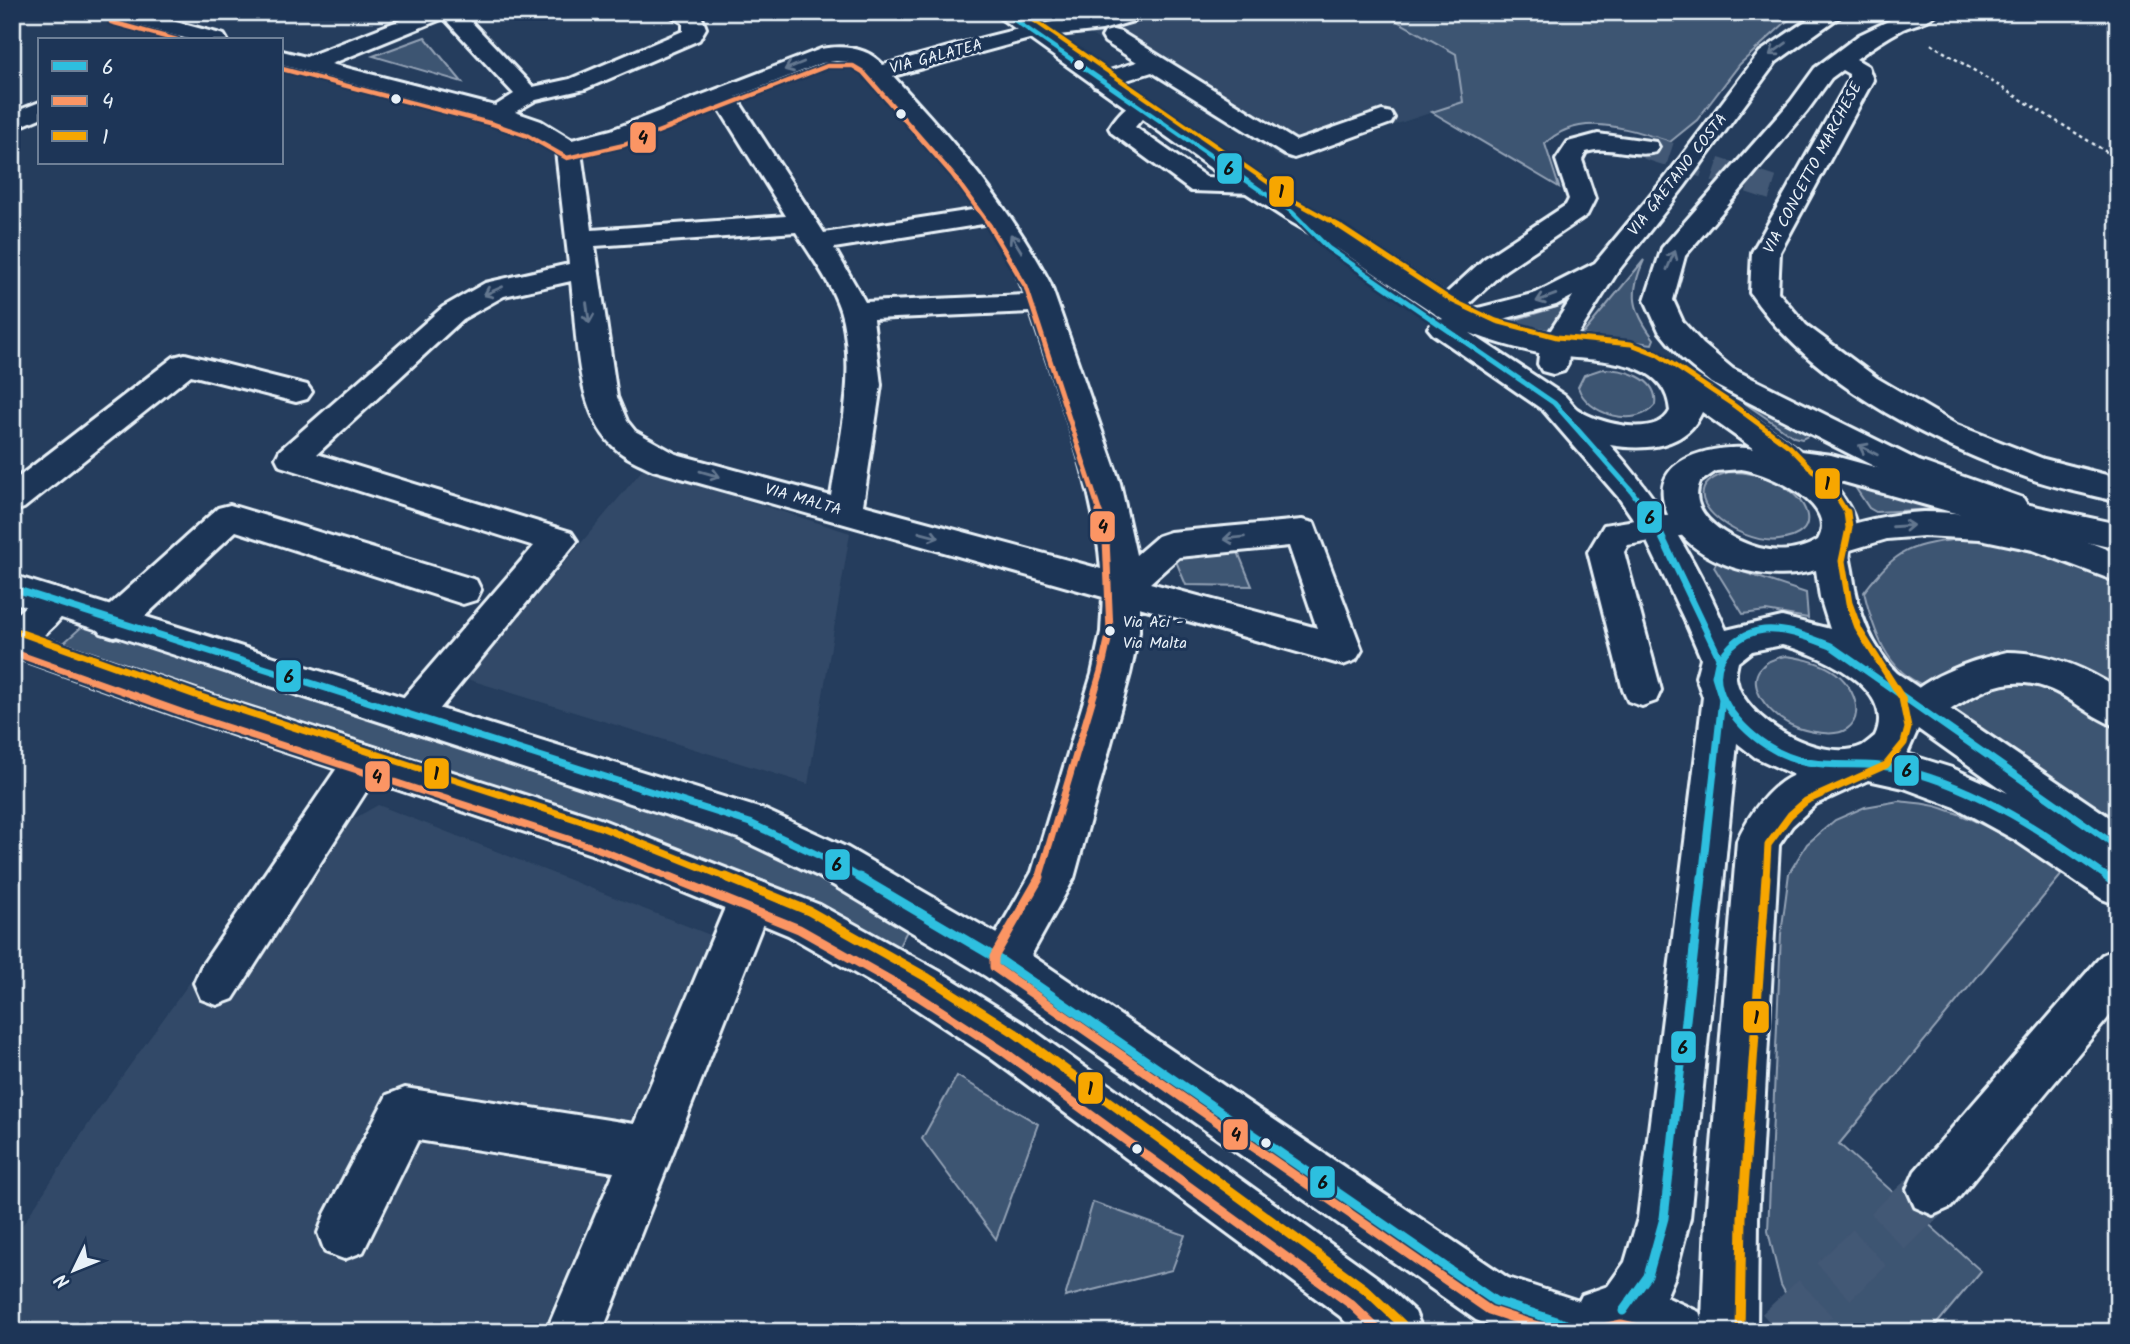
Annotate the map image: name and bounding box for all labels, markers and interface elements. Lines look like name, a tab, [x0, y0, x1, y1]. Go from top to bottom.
street label: VIA GALATEA	[887, 33, 985, 81]
legend	[38, 38, 284, 164]
one-way arrow	[1769, 42, 1788, 56]
text: 6	[102, 52, 114, 85]
unlabelled marker	[1072, 58, 1086, 72]
one-way arrow	[783, 61, 805, 74]
street label: VIA CONCETTO MARCHESE	[1757, 77, 1869, 258]
text: 4	[102, 86, 114, 119]
unlabelled marker	[389, 92, 403, 106]
unlabelled marker	[894, 107, 908, 121]
street label: VIA GAETANO COSTA	[1622, 108, 1734, 242]
line badge: 4	[629, 121, 657, 154]
text: 1	[102, 122, 109, 155]
text: 4	[638, 124, 649, 154]
line badge: 6	[1216, 152, 1243, 185]
text: 6	[1224, 155, 1234, 185]
line badge: 1	[1268, 175, 1295, 208]
text: 1	[1278, 178, 1284, 208]
one-way arrow	[1008, 234, 1023, 253]
one-way arrow	[1666, 250, 1679, 271]
one-way arrow	[483, 285, 504, 298]
one-way arrow	[1535, 293, 1557, 305]
one-way arrow	[582, 301, 595, 324]
one-way arrow	[1858, 442, 1879, 456]
line badge: 1	[1814, 467, 1841, 500]
one-way arrow	[698, 468, 720, 481]
text: 1	[1824, 470, 1830, 500]
street label: VIA MALTA	[762, 477, 845, 523]
line badge: 6	[1636, 500, 1663, 534]
text: 6	[1645, 504, 1655, 534]
line badge: 4	[1089, 510, 1116, 543]
text: 4	[1098, 513, 1109, 543]
one-way arrow	[1891, 519, 1914, 532]
one-way arrow	[917, 529, 940, 542]
one-way arrow	[1223, 532, 1246, 545]
place label: Via Aci - Via Malta	[1123, 610, 1187, 656]
marker: Via Aci - Via Malta	[1103, 624, 1117, 638]
line badge: 6	[275, 659, 302, 693]
text: 6	[284, 663, 294, 693]
line badge: 6	[1893, 754, 1920, 787]
line badge: 1	[423, 757, 450, 790]
text: 6	[1902, 757, 1912, 787]
line badge: 4	[364, 760, 391, 793]
text: 1	[433, 760, 439, 790]
text: 4	[372, 763, 383, 793]
line badge: 6	[824, 848, 851, 881]
text: 6	[832, 851, 842, 881]
line badge: 1	[1742, 1000, 1770, 1034]
text: 1	[1753, 1004, 1759, 1034]
line badge: 6	[1670, 1030, 1697, 1064]
text: 6	[1678, 1034, 1688, 1064]
line badge: 1	[1077, 1071, 1104, 1105]
text: 1	[1087, 1075, 1093, 1105]
line badge: 4	[1222, 1118, 1249, 1151]
text: 4	[1231, 1121, 1242, 1151]
unlabelled marker	[1259, 1136, 1273, 1150]
unlabelled marker	[1130, 1142, 1144, 1156]
line badge: 6	[1309, 1165, 1336, 1199]
text: 6	[1318, 1169, 1328, 1199]
north arrow	[38, 1236, 108, 1306]
text: N	[48, 1266, 78, 1295]

